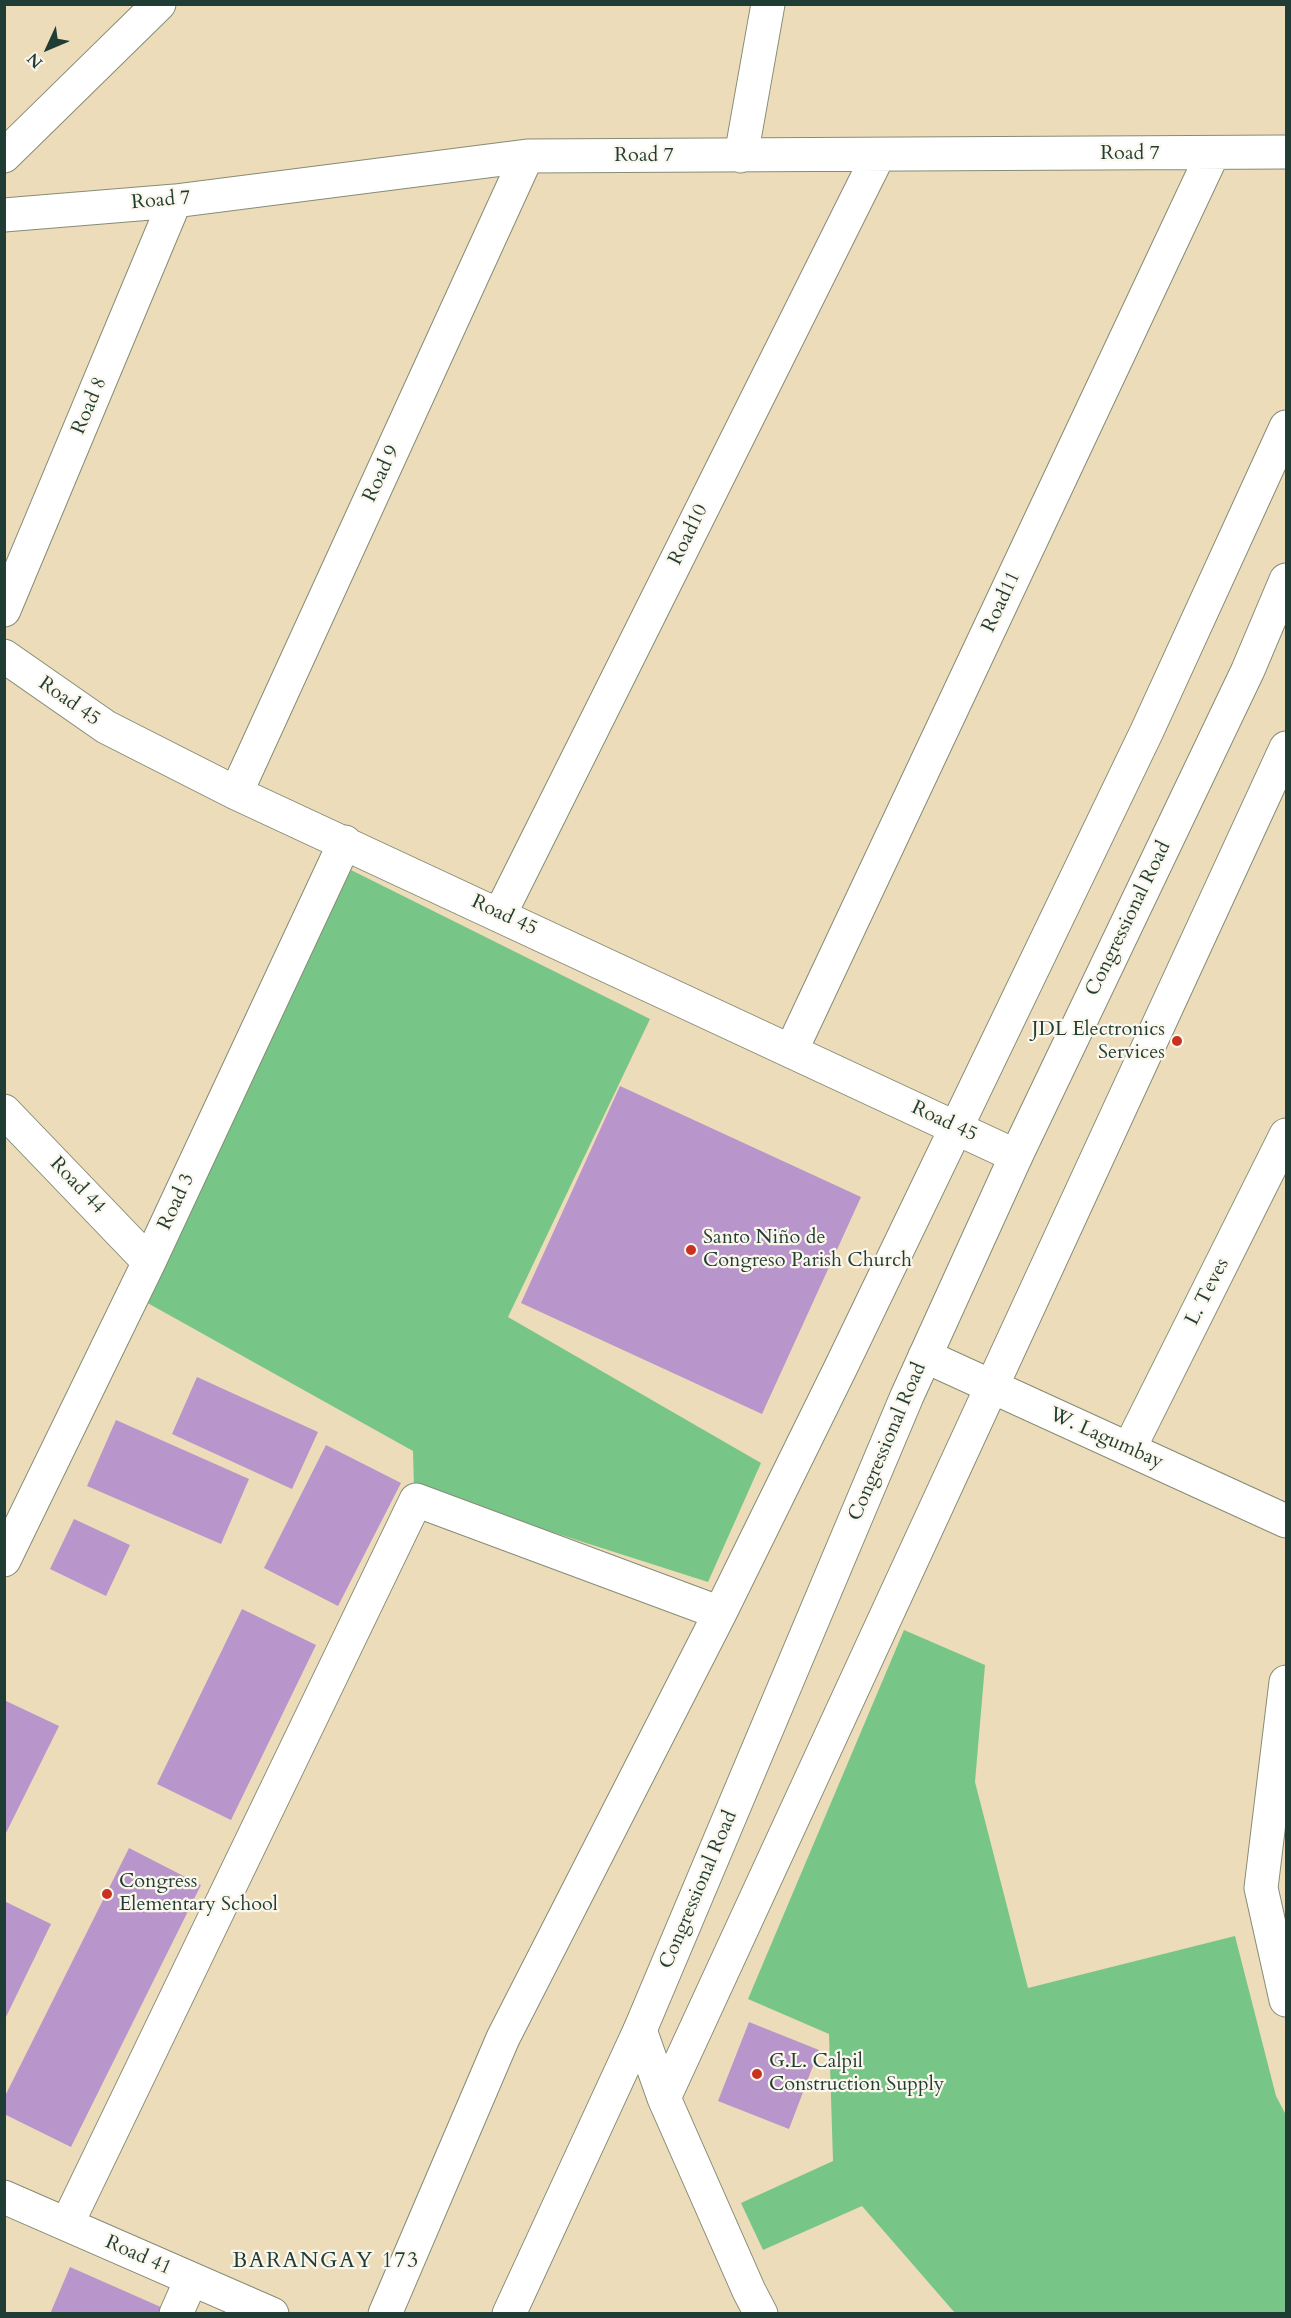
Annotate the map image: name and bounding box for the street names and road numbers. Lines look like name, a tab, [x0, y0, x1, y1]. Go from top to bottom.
street label: Road 7	[1100, 142, 1160, 166]
street label: Road 7	[614, 144, 674, 168]
street label: Road 7	[130, 186, 192, 216]
street label: Road 8	[67, 374, 113, 438]
street label: Road 9	[359, 442, 405, 506]
street label: Road10	[664, 501, 714, 569]
street label: Road11	[978, 568, 1026, 636]
street label: Road 45	[34, 672, 104, 732]
street label: Congressional Road	[1081, 838, 1177, 1000]
street label: Road 45	[467, 890, 541, 942]
street label: Road 45	[907, 1096, 981, 1148]
street label: Road 44	[44, 1153, 110, 1219]
street label: Road 3	[154, 1170, 200, 1234]
street label: L. Teves	[1181, 1254, 1235, 1330]
street label: Congressional Road	[844, 1359, 932, 1525]
street label: W. Lagumbay	[1045, 1403, 1167, 1475]
street label: Congressional Road	[655, 1807, 743, 1973]
street label: Road 41	[101, 2231, 175, 2281]

